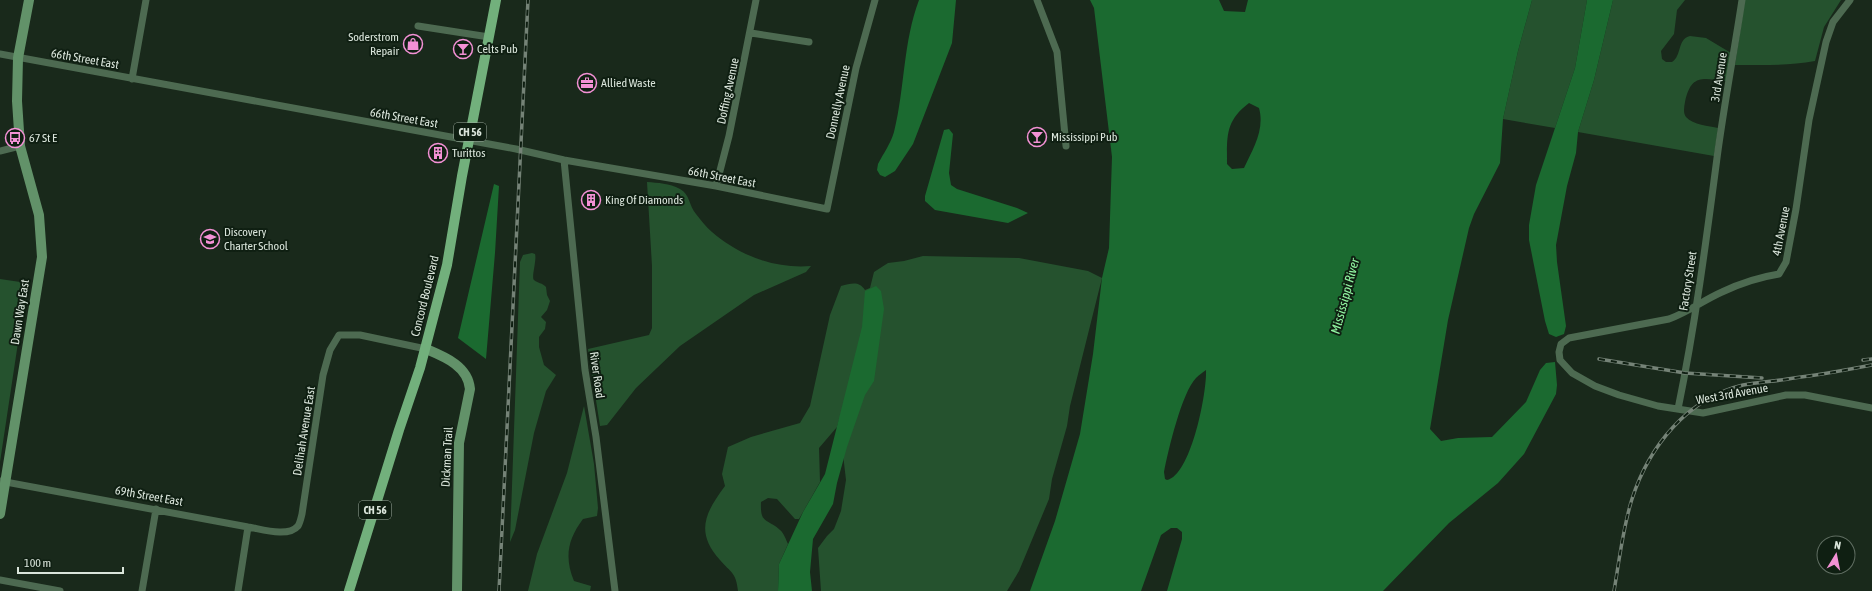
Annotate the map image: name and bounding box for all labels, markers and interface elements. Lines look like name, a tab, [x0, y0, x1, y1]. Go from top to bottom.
place label: Soderstrom Repair	[348, 30, 399, 58]
shop icon: Soderstrom Repair	[402, 33, 424, 55]
bar icon: Celts Pub	[452, 38, 474, 60]
place label: Celts Pub	[477, 42, 518, 56]
street label: 66th Street East	[50, 46, 121, 72]
street label: 3rd Avenue	[1708, 51, 1730, 103]
street label: Doffing Avenue	[714, 57, 742, 125]
street label: Donnelly Avenue	[823, 64, 853, 140]
office icon: Allied Waste	[576, 72, 598, 94]
place label: Allied Waste	[601, 76, 656, 90]
street label: 66th Street East	[369, 105, 440, 131]
road number: CH 56	[454, 123, 486, 141]
bar icon: Mississippi Pub	[1026, 126, 1048, 148]
bus stop icon: 67 St E	[4, 127, 26, 149]
place label: Mississippi Pub	[1051, 130, 1118, 144]
place label: 67 St E	[29, 131, 57, 145]
building icon: Turittos	[427, 142, 449, 164]
place label: Turittos	[452, 146, 485, 160]
street label: 66th Street East	[687, 164, 758, 191]
building icon: King Of Diamonds	[580, 189, 602, 211]
place label: King Of Diamonds	[605, 193, 683, 207]
street label: 4th Avenue	[1769, 205, 1793, 257]
place label: Discovery Charter School	[224, 225, 289, 253]
school or university icon: Discovery Charter School	[199, 228, 221, 250]
street label: Factory Street	[1676, 250, 1700, 312]
street label: Concord Boulevard	[408, 254, 442, 338]
water label: Mississippi River	[1328, 255, 1363, 335]
street label: Dawn Way East	[8, 278, 32, 346]
street label: River Road	[587, 351, 607, 399]
street label: West 3rd Avenue	[1695, 381, 1769, 407]
street label: Delihah Avenue East	[290, 385, 318, 477]
street label: Dickman Trail	[438, 426, 456, 487]
street label: 69th Street East	[114, 483, 185, 509]
road number: CH 56	[359, 501, 391, 519]
north arrow	[1816, 535, 1856, 575]
text: N	[1833, 539, 1842, 552]
scale bar	[18, 549, 123, 575]
text: 100 m	[24, 556, 51, 570]

